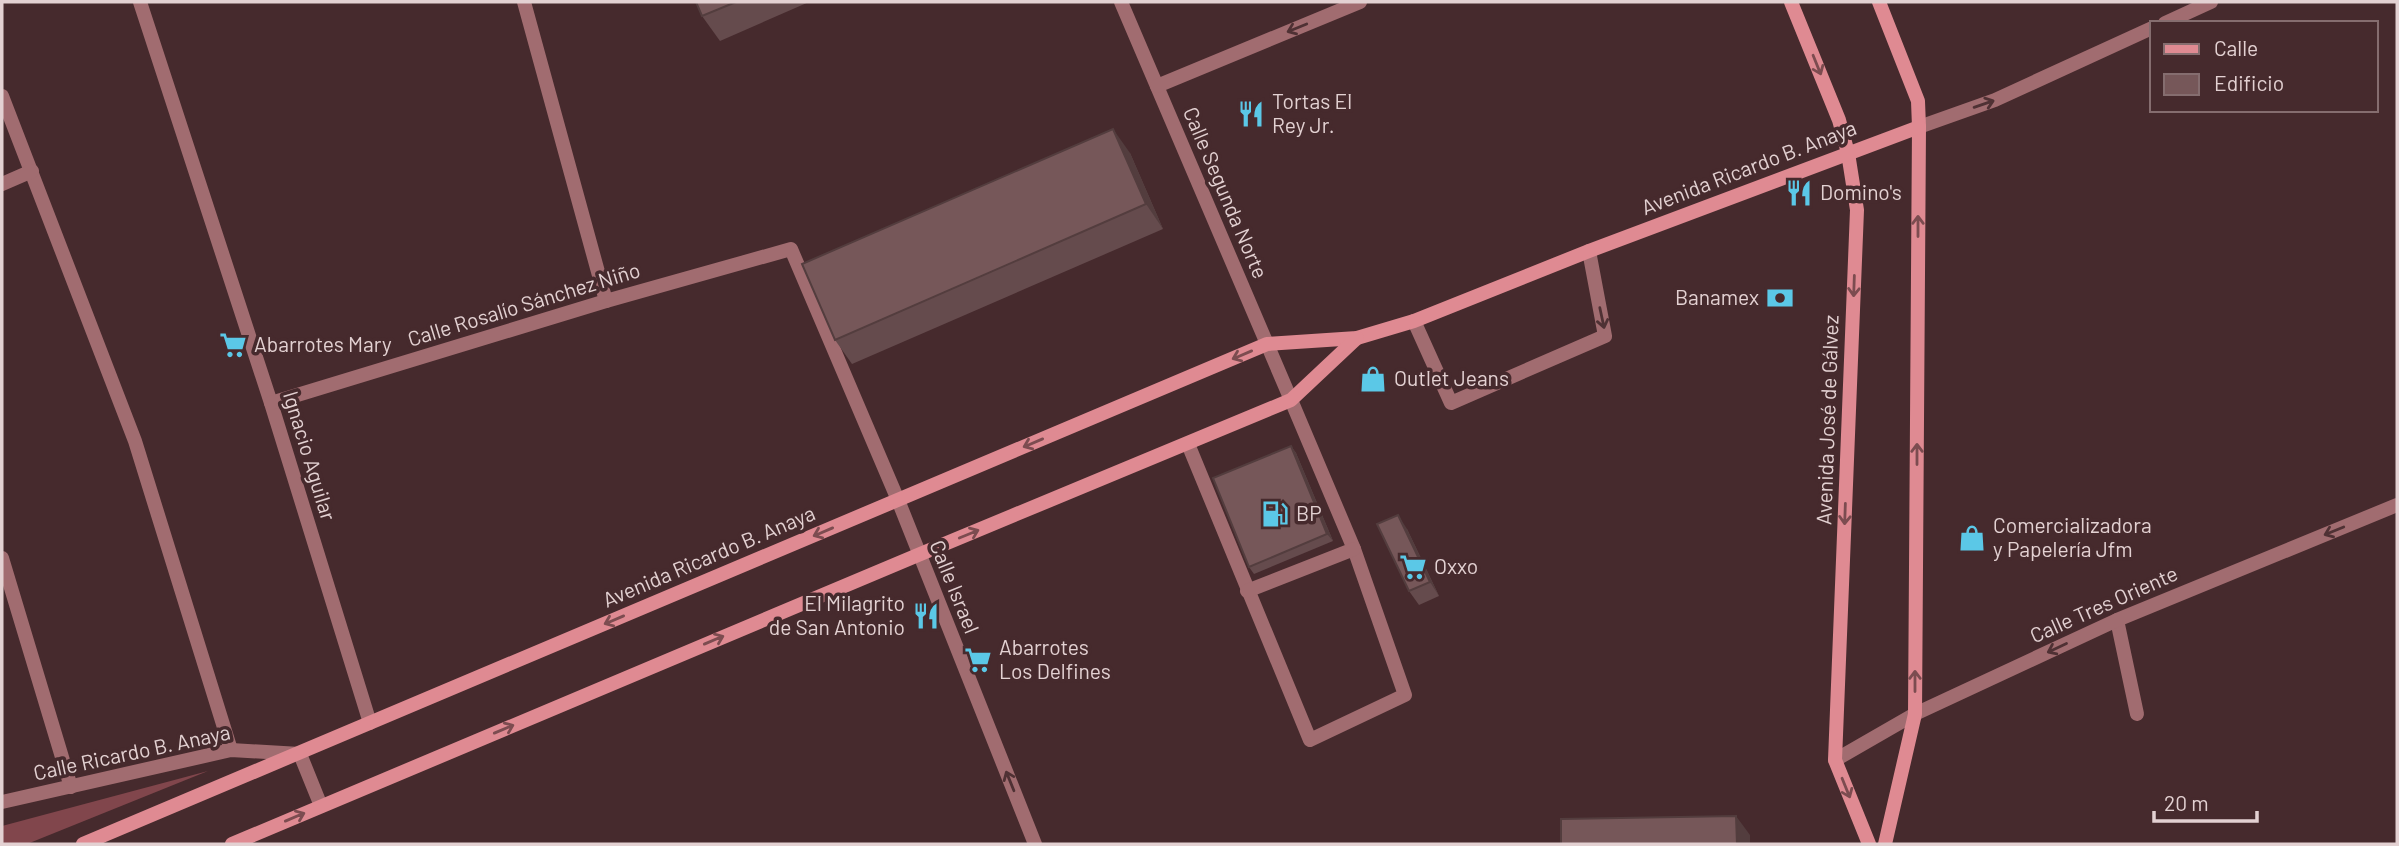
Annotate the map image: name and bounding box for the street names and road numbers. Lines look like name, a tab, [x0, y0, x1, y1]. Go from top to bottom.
street label: Calle Segunda Norte	[1179, 103, 1274, 282]
street label: Avenida Ricardo B. Anaya	[1637, 114, 1860, 219]
street label: Calle Rosalío Sánchez Niño	[404, 256, 643, 351]
street label: Avenida José de Gálvez	[1810, 314, 1843, 526]
street label: Ignacio Aguilar	[279, 388, 342, 524]
street label: Avenida Ricardo B. Anaya	[598, 500, 818, 612]
street label: Calle Israel	[925, 536, 985, 637]
street label: Calle Tres Oriente	[2026, 560, 2181, 647]
street label: Calle Ricardo B. Anaya	[31, 718, 232, 785]

